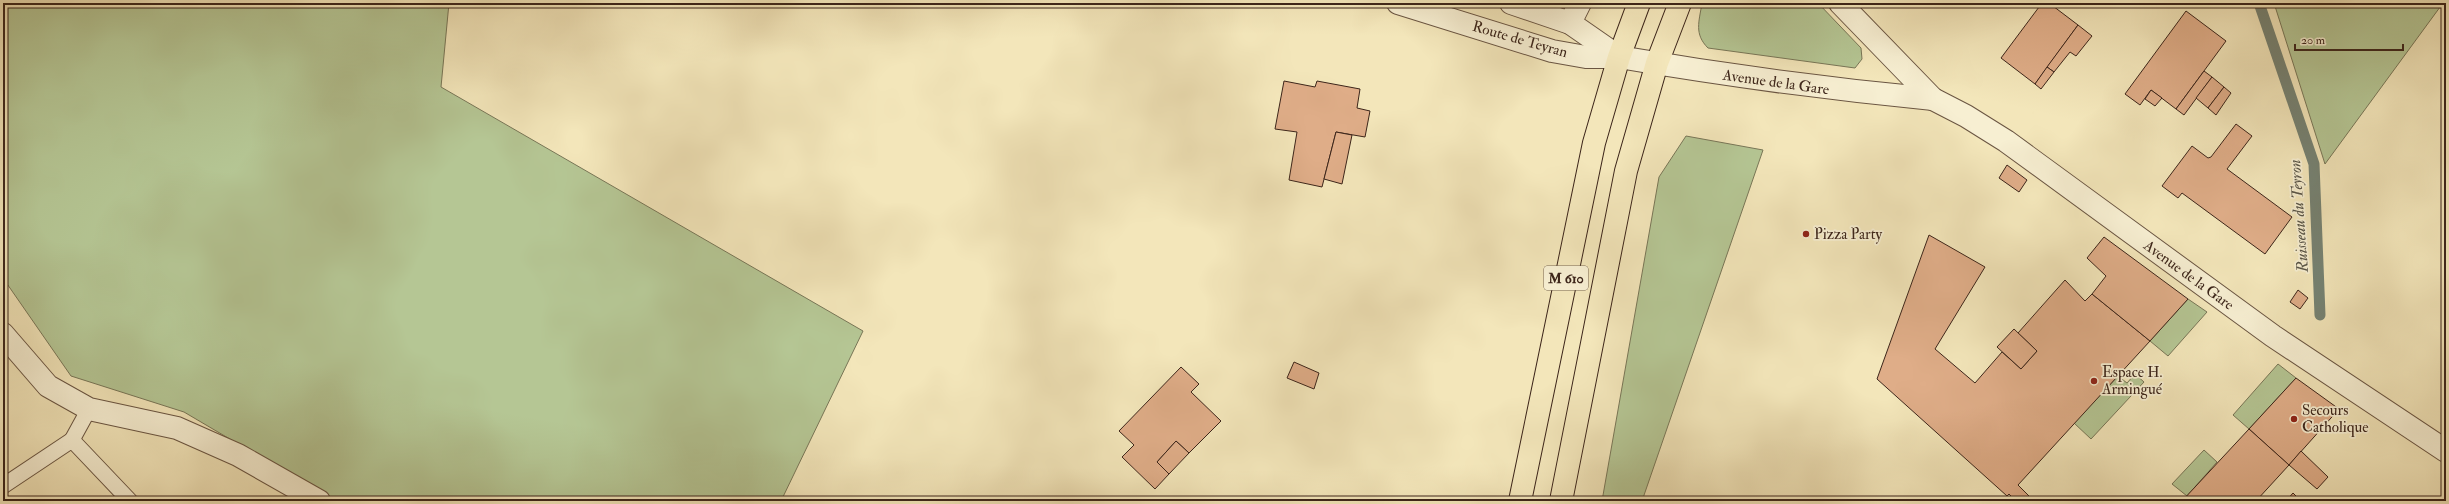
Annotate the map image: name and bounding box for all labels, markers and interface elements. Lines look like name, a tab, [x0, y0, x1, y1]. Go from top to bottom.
street label: Route de Teyran	[1470, 17, 1570, 62]
scale bar	[2295, 26, 2403, 52]
text: 20 m	[2301, 33, 2326, 48]
street label: Avenue de la Gare	[1721, 65, 1830, 99]
water label: Ruisseau du Teyron	[2285, 159, 2313, 274]
place label: Pizza Party	[1814, 225, 1883, 244]
marker: Pizza Party	[1801, 229, 1811, 239]
street label: Avenue de la Gare	[2139, 236, 2238, 315]
road number: M 610	[1544, 266, 1588, 290]
place label: Espace H. Armingué	[2101, 363, 2163, 399]
marker: Espace H. Armingué	[2089, 376, 2099, 386]
place label: Secours Catholique	[2302, 401, 2369, 437]
marker: Secours Catholique	[2289, 414, 2299, 424]

